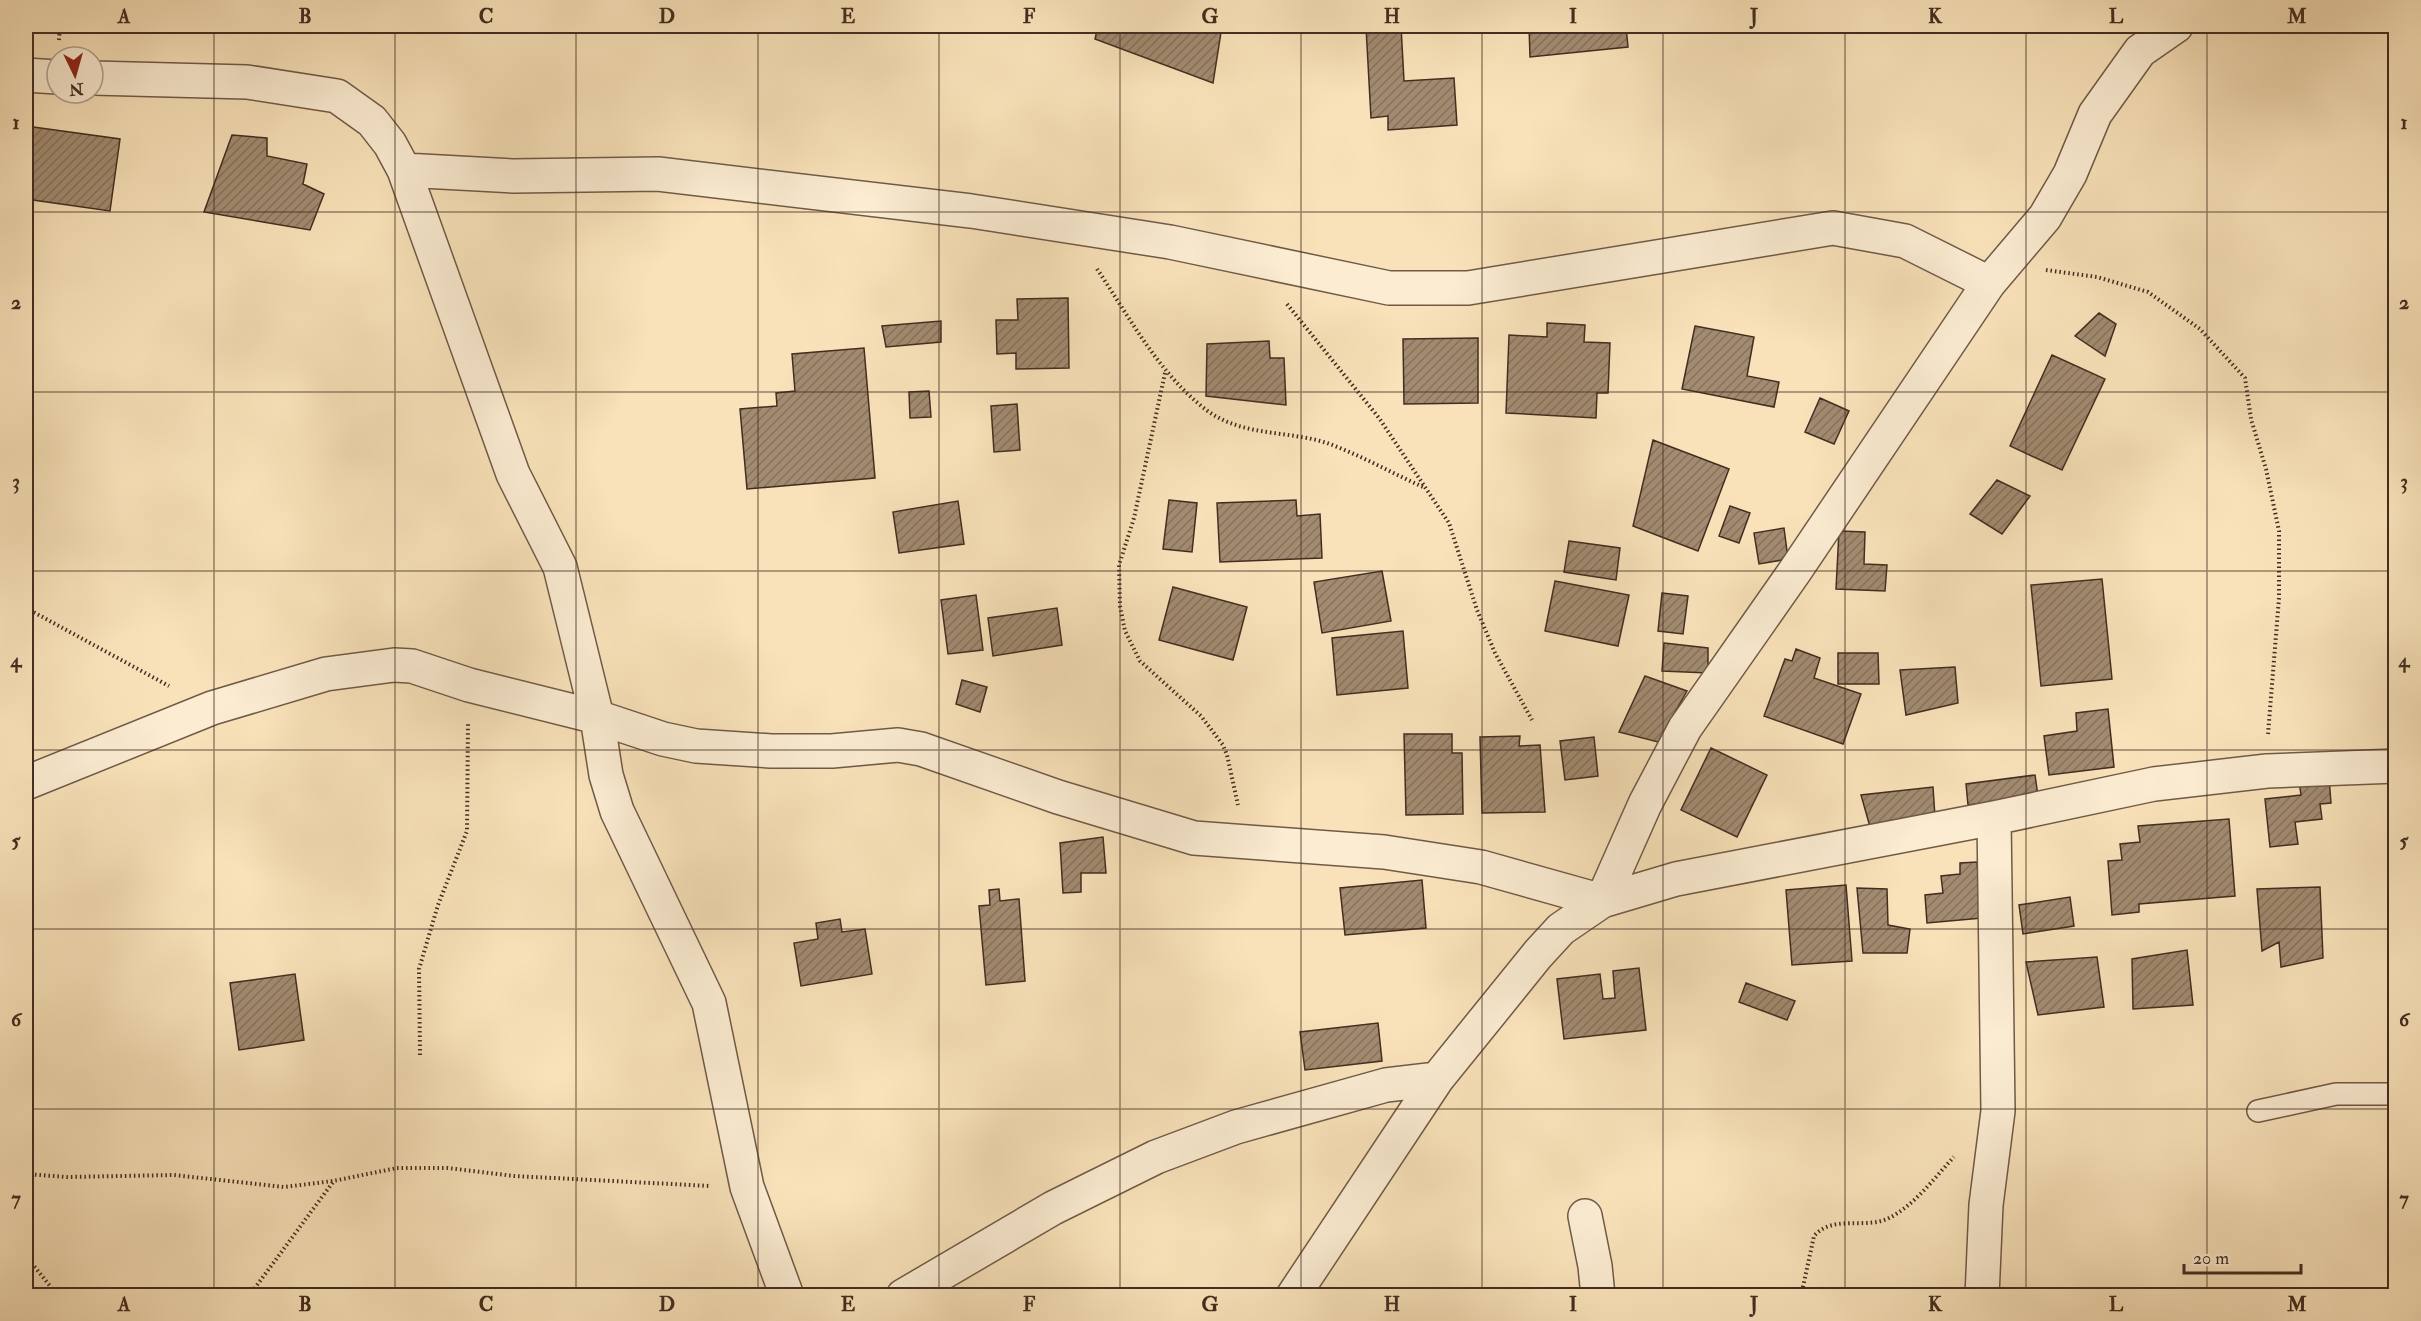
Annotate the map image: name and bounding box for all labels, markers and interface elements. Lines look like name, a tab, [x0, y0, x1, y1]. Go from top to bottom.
text: A	[117, 4, 131, 29]
text: B	[298, 4, 312, 29]
text: C	[479, 4, 493, 29]
text: D	[659, 4, 675, 29]
text: E	[841, 4, 856, 29]
text: F	[1023, 4, 1036, 29]
text: G	[1202, 4, 1219, 29]
text: H	[1384, 4, 1400, 29]
text: I	[1569, 4, 1577, 29]
text: J	[1749, 4, 1758, 29]
text: K	[1928, 4, 1943, 29]
text: L	[2109, 4, 2124, 29]
text: M	[2286, 4, 2307, 29]
north arrow	[45, 45, 105, 105]
text: N	[68, 78, 85, 100]
text: 1	[12, 110, 20, 135]
text: 1	[2400, 110, 2408, 135]
text: 2	[11, 290, 21, 315]
text: 2	[2399, 290, 2409, 315]
text: 3	[12, 469, 20, 494]
text: 3	[2400, 469, 2408, 494]
text: 4	[10, 648, 23, 673]
text: 4	[2398, 648, 2411, 673]
text: 5	[12, 828, 22, 853]
text: 5	[2400, 828, 2410, 853]
text: 6	[11, 1007, 23, 1032]
text: 6	[2399, 1007, 2411, 1032]
text: 7	[11, 1186, 21, 1211]
text: 7	[2399, 1186, 2409, 1211]
scale bar	[2184, 1237, 2301, 1275]
text: 20 m	[2193, 1247, 2229, 1270]
text: A	[117, 1292, 131, 1317]
text: B	[298, 1292, 312, 1317]
text: C	[479, 1292, 493, 1317]
text: D	[659, 1292, 675, 1317]
text: E	[841, 1292, 856, 1317]
text: F	[1023, 1292, 1036, 1317]
text: G	[1202, 1292, 1219, 1317]
text: H	[1384, 1292, 1400, 1317]
text: I	[1569, 1292, 1577, 1317]
text: J	[1749, 1292, 1758, 1317]
text: K	[1928, 1292, 1943, 1317]
text: L	[2109, 1292, 2124, 1317]
text: M	[2286, 1292, 2307, 1317]

